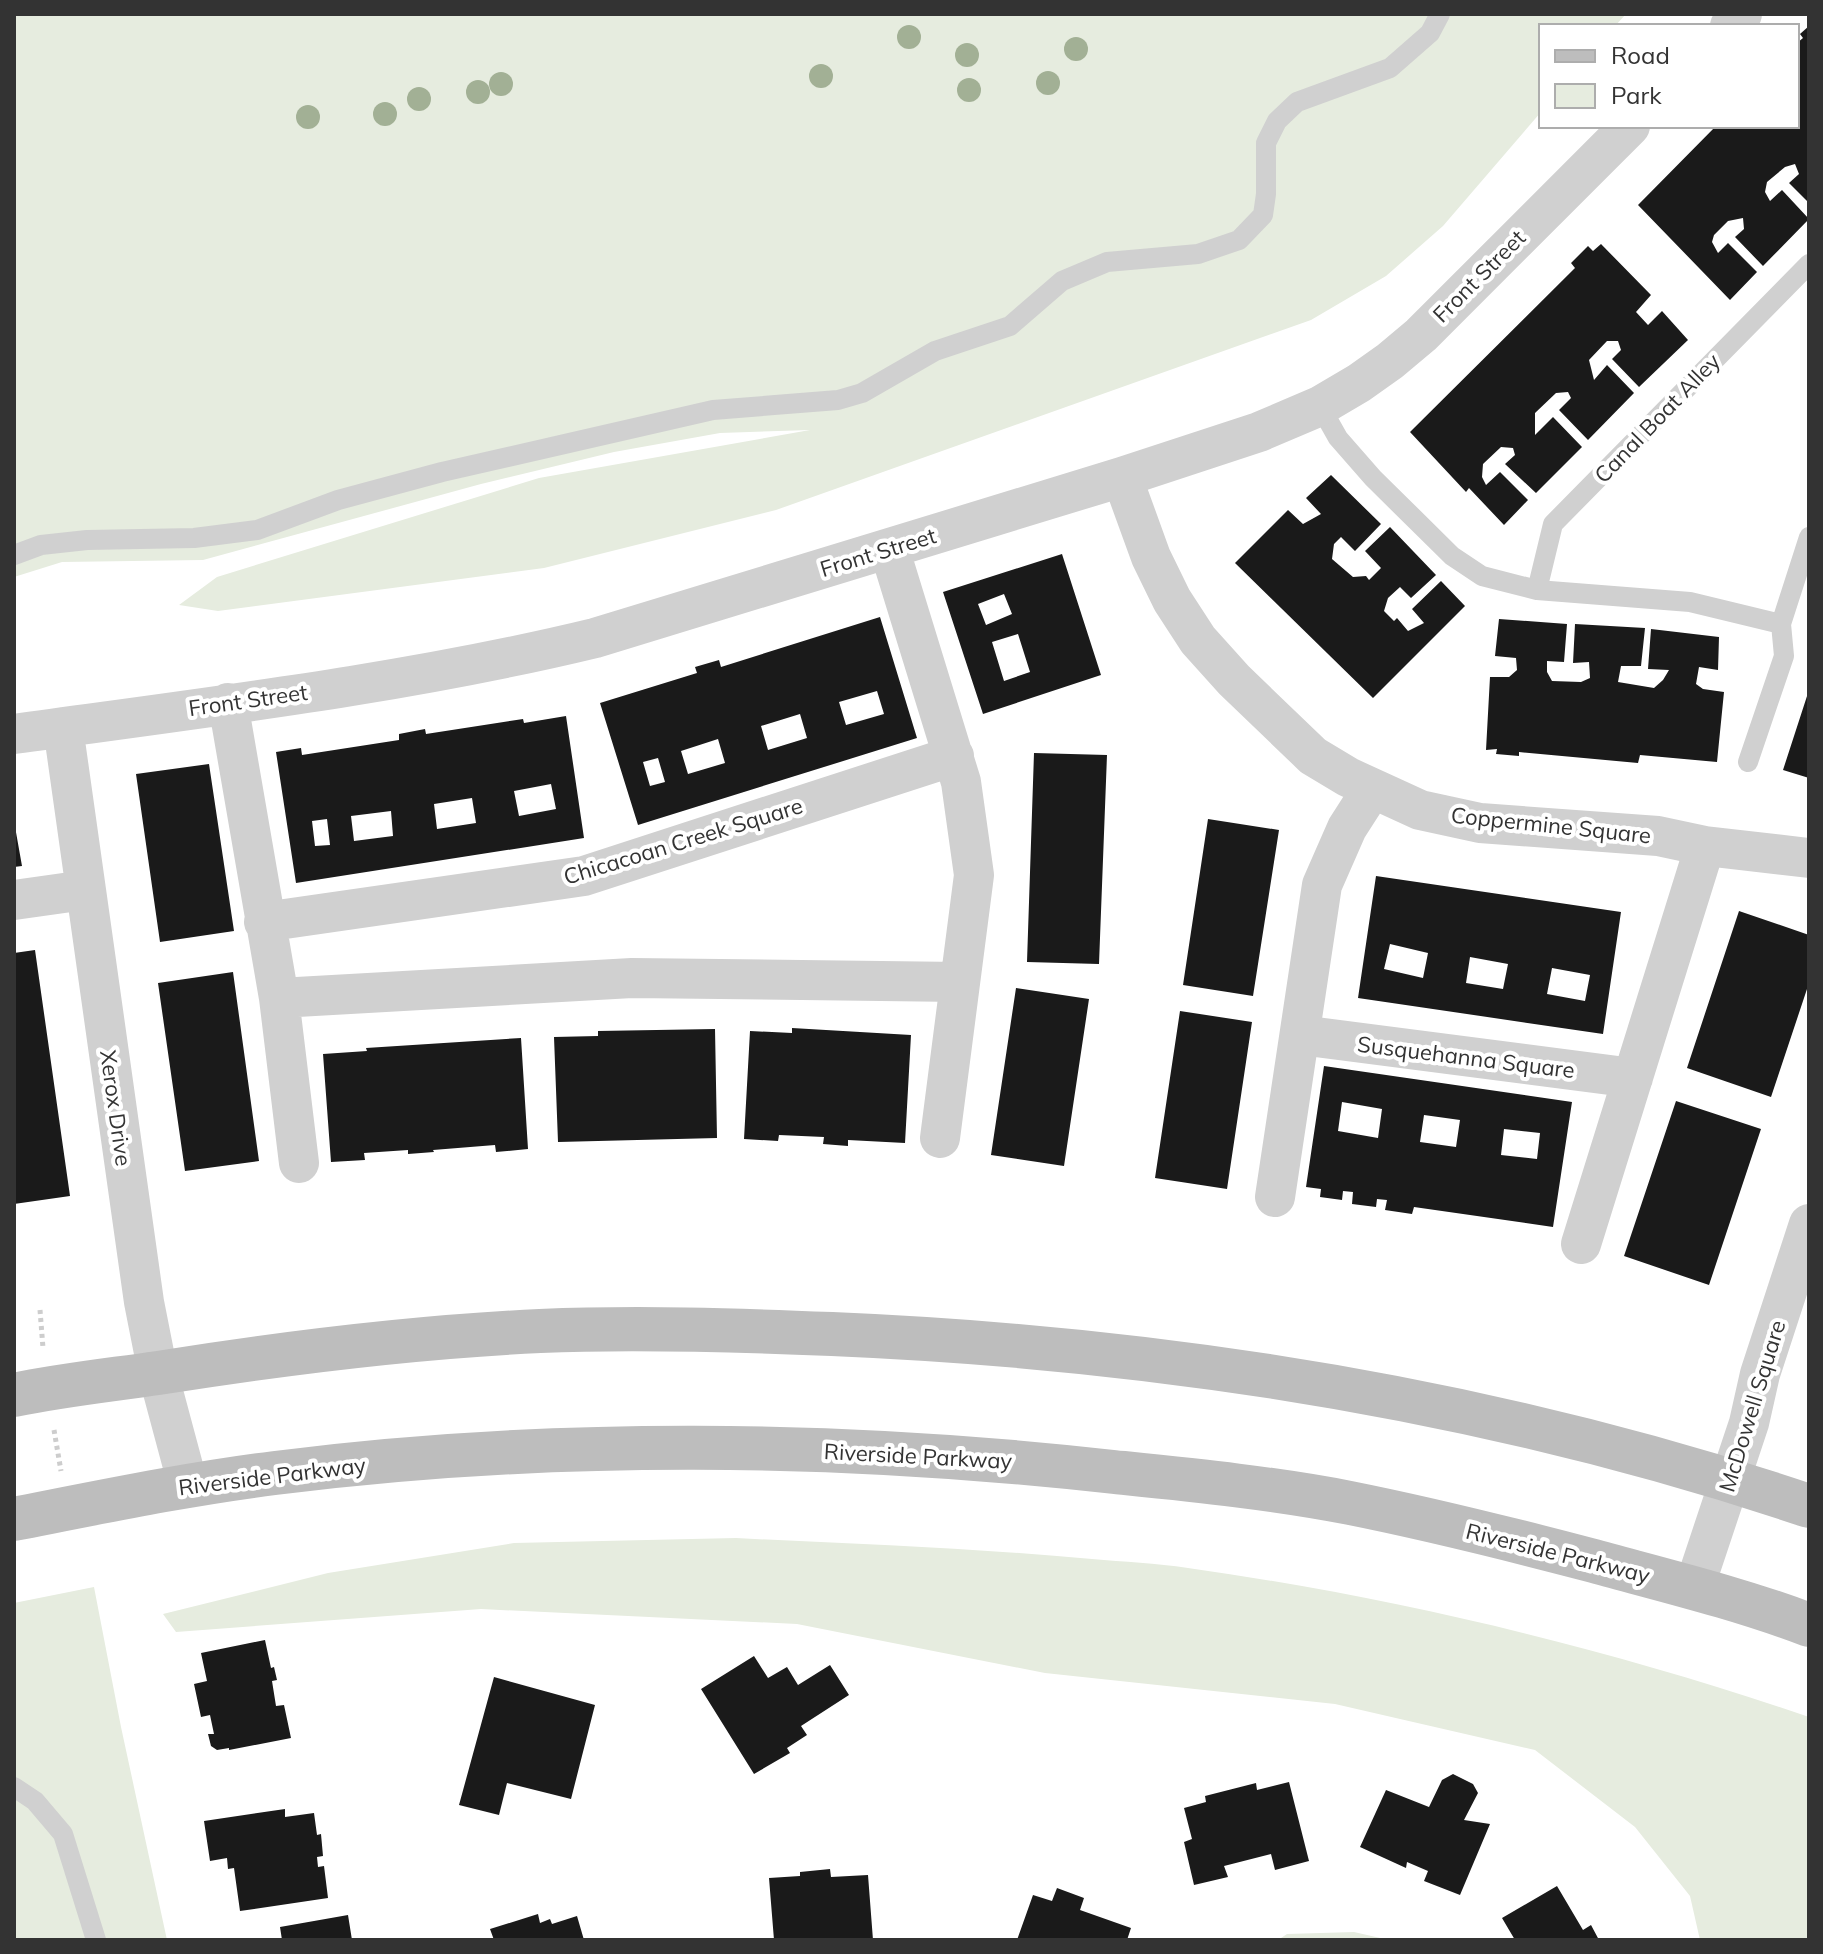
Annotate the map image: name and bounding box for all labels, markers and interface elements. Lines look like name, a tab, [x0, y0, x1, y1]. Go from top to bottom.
legend	[1539, 24, 1799, 128]
text: Road	[1611, 40, 1670, 70]
text: Park	[1611, 80, 1662, 110]
street label: Front Street	[1427, 224, 1531, 328]
street label: Canal Boat Alley	[1588, 347, 1726, 489]
street label: Front Street	[817, 521, 940, 583]
street label: Front Street	[187, 678, 310, 722]
street label: Chicacoan Creek Square	[560, 791, 806, 891]
street label: Coppermine Square	[1450, 801, 1652, 849]
street label: Susquehanna Square	[1356, 1030, 1576, 1084]
street label: Xerox Drive	[94, 1048, 138, 1168]
street label: McDowell Square	[1713, 1317, 1791, 1495]
street label: Riverside Parkway	[823, 1437, 1013, 1475]
street label: Riverside Parkway	[177, 1451, 368, 1501]
street label: Riverside Parkway	[1463, 1517, 1653, 1589]

